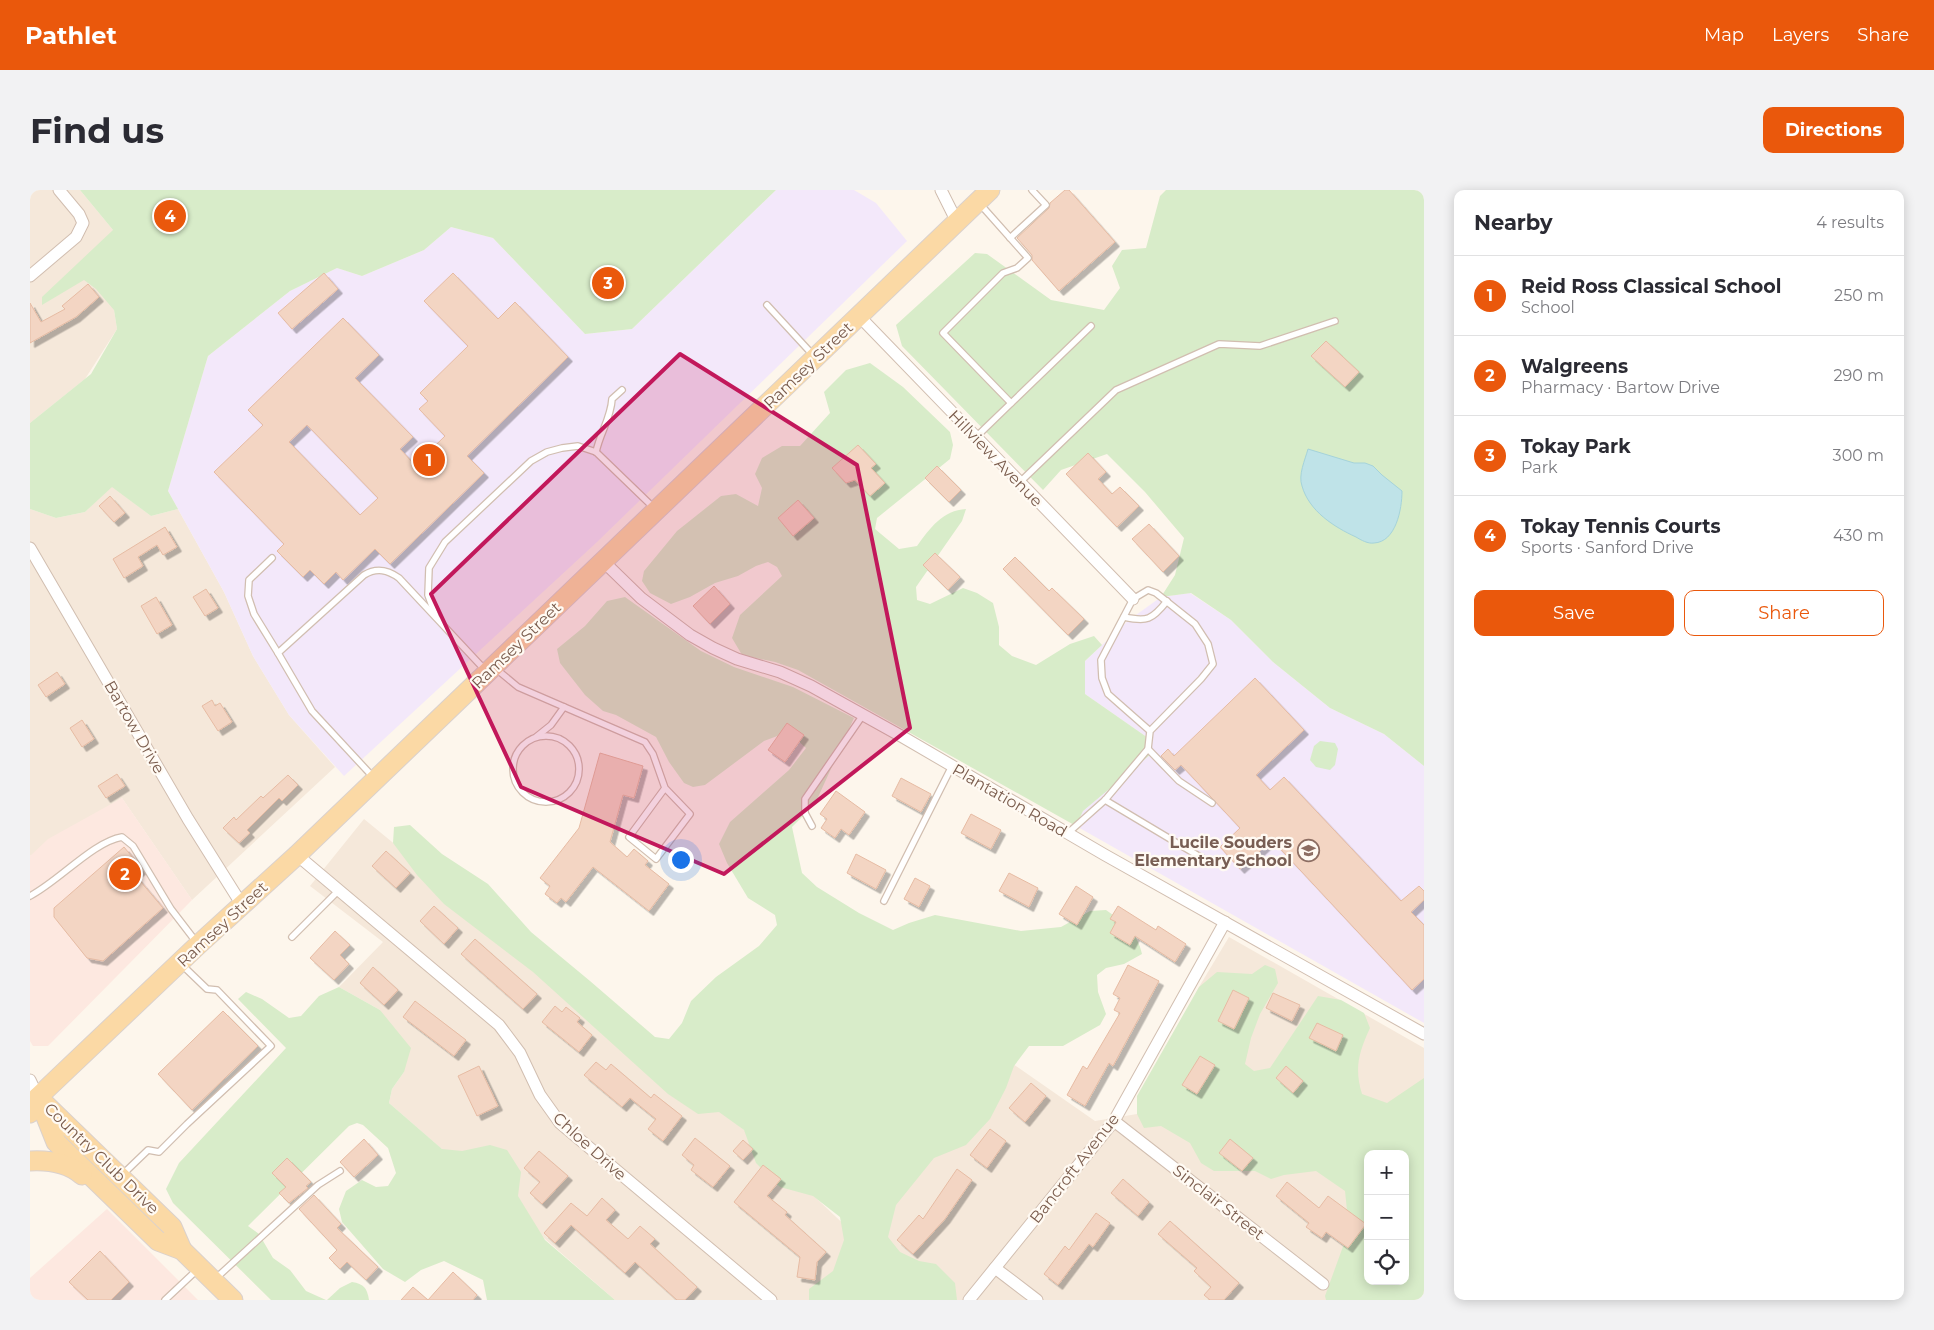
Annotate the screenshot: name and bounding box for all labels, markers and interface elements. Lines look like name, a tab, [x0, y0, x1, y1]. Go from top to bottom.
text: Pathlet	[25, 21, 117, 50]
text: Map	[1704, 24, 1744, 46]
text: Layers	[1772, 24, 1829, 46]
text: Share	[1857, 24, 1909, 46]
button: Directions	[1763, 107, 1904, 153]
text: Find us	[30, 109, 164, 152]
pin: 4	[154, 197, 186, 235]
text: Nearby	[1474, 210, 1553, 235]
text: 4 results	[1816, 213, 1884, 232]
pin: 3	[592, 264, 624, 302]
text: Reid Ross Classical School	[1521, 275, 1781, 298]
text: 1	[1487, 286, 1493, 305]
text: 250 m	[1834, 286, 1884, 305]
text: School	[1521, 298, 1575, 317]
street label: Ramsey Street	[760, 318, 857, 413]
text: Walgreens	[1521, 355, 1628, 378]
text: 2	[1485, 366, 1495, 385]
text: 290 m	[1833, 366, 1884, 385]
text: Pharmacy · Bartow Drive	[1521, 378, 1720, 397]
street label: Hillview Avenue	[945, 406, 1047, 511]
text: Tokay Park	[1521, 435, 1631, 458]
pin: 1	[413, 441, 445, 479]
text: 3	[1485, 446, 1495, 465]
text: 300 m	[1833, 446, 1884, 465]
text: Park	[1521, 458, 1558, 477]
text: Tokay Tennis Courts	[1521, 515, 1721, 538]
text: 4	[1484, 526, 1496, 545]
text: 430 m	[1833, 526, 1884, 545]
text: Sports · Sanford Drive	[1521, 538, 1694, 557]
button: Save	[1474, 590, 1674, 636]
button: Share	[1684, 590, 1884, 636]
street label: Ramsey Street	[468, 598, 565, 693]
street label: Bartow Drive	[100, 677, 169, 777]
street label: Plantation Road	[949, 760, 1071, 841]
place label: Lucile Souders Elementary School	[1134, 833, 1292, 870]
school or university icon: Lucile Souders Elementary School	[1296, 839, 1320, 863]
your location	[668, 847, 694, 873]
pin: 2	[109, 855, 141, 893]
street label: Ramsey Street	[173, 877, 272, 971]
street label: Country Club Drive	[41, 1099, 163, 1218]
street label: Chloe Drive	[549, 1108, 630, 1184]
street label: Bancroft Avenue	[1026, 1110, 1123, 1227]
map controls	[1364, 1150, 1409, 1285]
button: +	[1364, 1150, 1409, 1195]
street label: Sinclair Street	[1169, 1161, 1269, 1244]
button: −	[1364, 1195, 1409, 1240]
button: locate	[1364, 1240, 1409, 1285]

